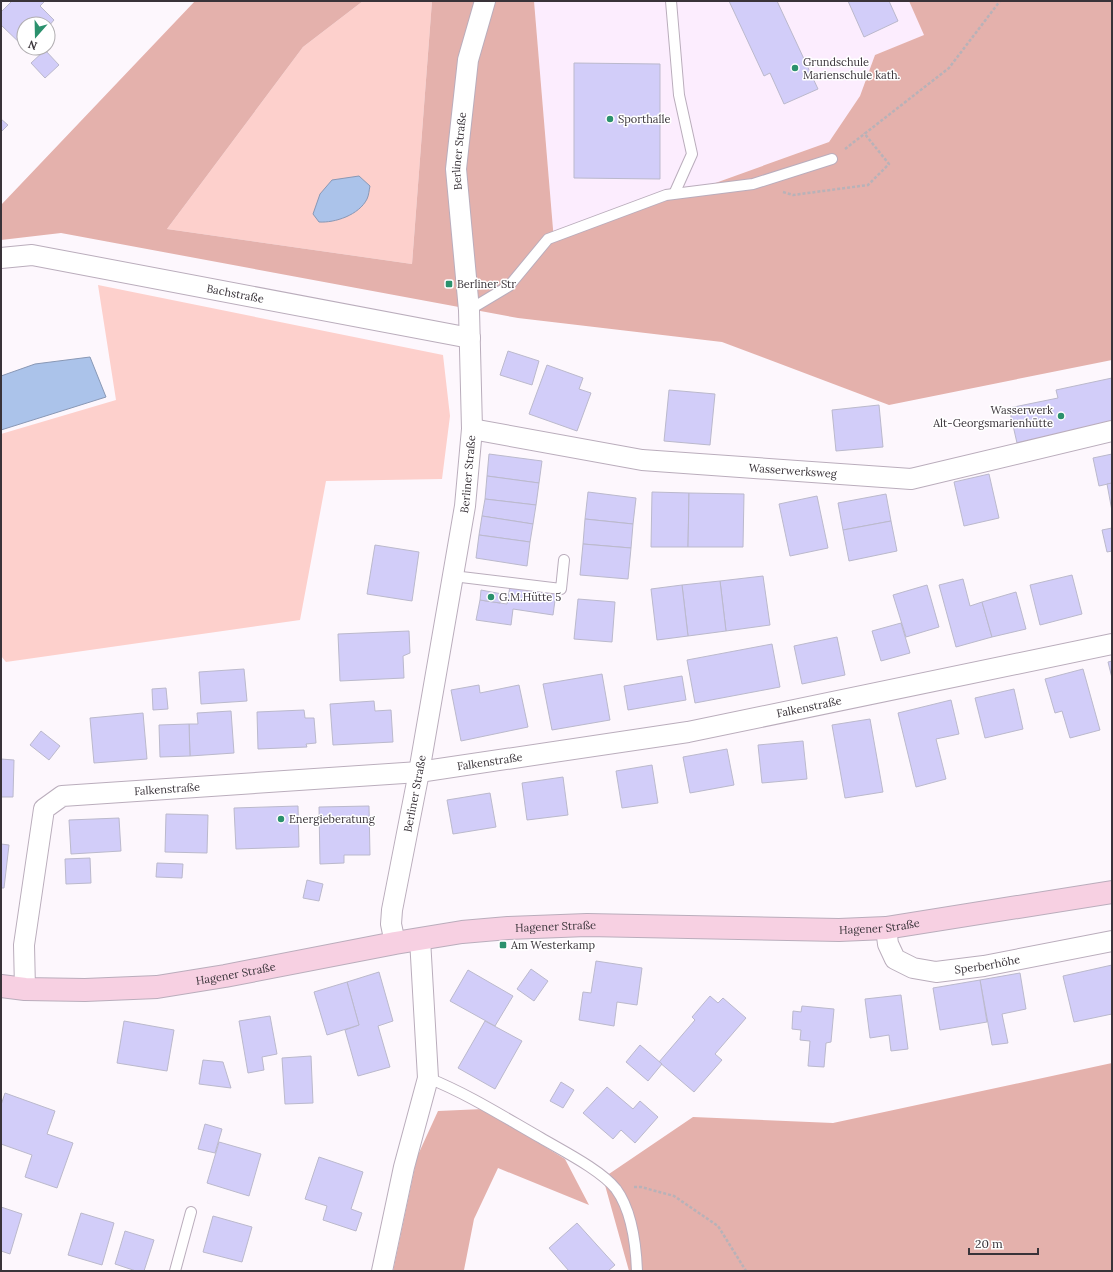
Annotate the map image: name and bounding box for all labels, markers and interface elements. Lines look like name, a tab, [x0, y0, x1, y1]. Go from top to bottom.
north arrow	[16, 16, 56, 56]
text: N	[26, 37, 39, 53]
place label: Grundschule Marienschule kath.	[803, 55, 900, 82]
marker: Grundschule Marienschule kath.	[790, 63, 800, 73]
street label: Berliner Straße	[449, 111, 469, 191]
place label: Sporthalle	[618, 112, 671, 126]
marker: Sporthalle	[605, 114, 615, 124]
place label: Berliner Str	[457, 277, 516, 291]
marker: Berliner Str	[444, 279, 454, 289]
street label: Bachstraße	[205, 281, 265, 306]
place label: Wasserwerk Alt-Georgsmarienhütte	[932, 403, 1053, 430]
marker: Wasserwerk Alt-Georgsmarienhütte	[1056, 411, 1066, 421]
street label: Berliner Straße	[457, 435, 478, 514]
street label: Wasserwerksweg	[748, 461, 838, 481]
place label: G.M.Hütte 5	[499, 590, 561, 604]
marker: G.M.Hütte 5	[486, 592, 496, 602]
street label: Falkenstraße	[775, 693, 843, 720]
street label: Falkenstraße	[456, 750, 523, 773]
street label: Berliner Straße	[400, 754, 429, 833]
street label: Falkenstraße	[134, 780, 201, 798]
place label: Energieberatung	[289, 812, 376, 826]
marker: Energieberatung	[276, 814, 286, 824]
street label: Hagener Straße	[839, 916, 921, 937]
street label: Hagener Straße	[515, 918, 596, 935]
place label: Am Westerkamp	[510, 938, 596, 952]
marker: Am Westerkamp	[498, 940, 508, 950]
street label: Sperberhöhe	[954, 952, 1021, 977]
street label: Hagener Straße	[195, 959, 277, 988]
scale bar	[969, 1230, 1038, 1256]
text: 20 m	[975, 1236, 1003, 1251]

